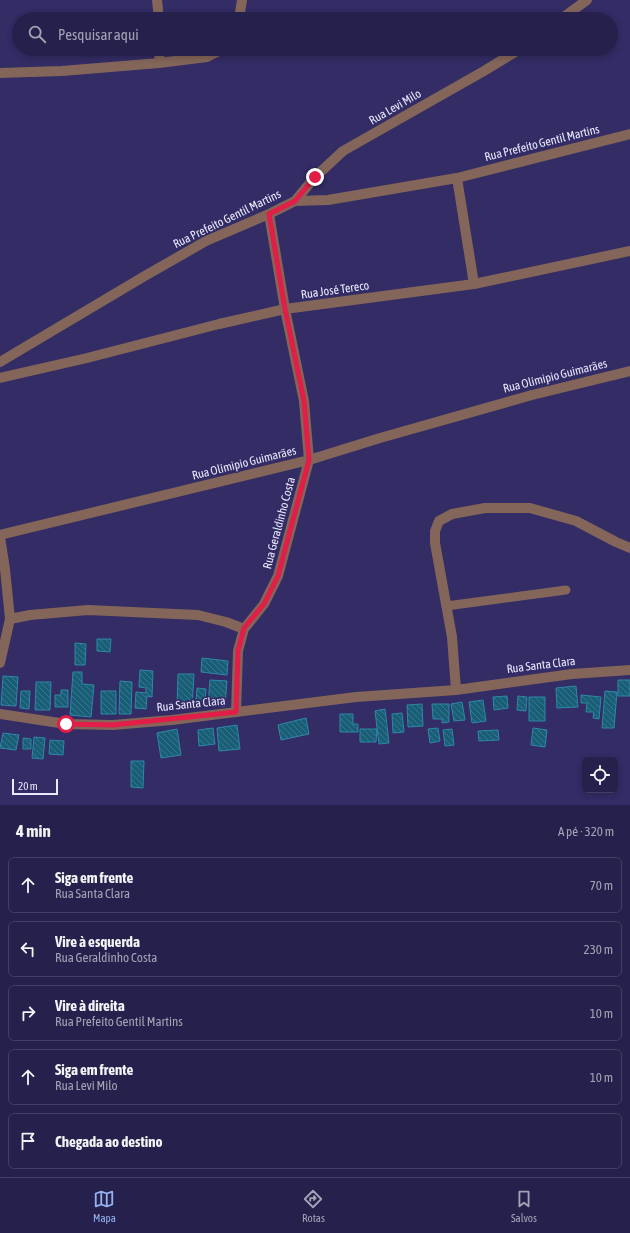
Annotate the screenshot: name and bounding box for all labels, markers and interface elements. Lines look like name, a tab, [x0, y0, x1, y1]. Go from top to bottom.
search box	[12, 12, 618, 56]
icon: search	[26, 23, 48, 45]
text: Pesquisar aqui	[58, 26, 139, 43]
street label: Rua Levi Milo	[366, 86, 424, 128]
street label: Rua Prefeito Gentil Martins	[483, 122, 601, 164]
route end	[306, 168, 324, 186]
street label: Rua Prefeito Gentil Martins	[171, 187, 283, 251]
street label: Rua José Tereco	[300, 278, 370, 302]
street label: Rua Olímipio Guimarães	[501, 356, 609, 396]
street label: Rua Olímipio Guimarães	[190, 443, 298, 483]
street label: Rua Geraldinho Costa	[260, 476, 298, 570]
street label: Rua Santa Clara	[506, 654, 576, 676]
street label: Rua Santa Clara	[156, 693, 226, 715]
route start	[57, 715, 75, 733]
map controls	[582, 757, 618, 793]
button: locate	[582, 757, 618, 793]
scale bar	[12, 777, 58, 796]
text: 20 m	[18, 780, 38, 792]
text: 4 min	[16, 821, 51, 841]
text: A pé · 320 m	[558, 824, 614, 839]
text: Siga em frente	[55, 869, 133, 886]
icon: ahead	[17, 874, 39, 896]
text: 70 m	[590, 878, 613, 893]
text: Rua Santa Clara	[55, 886, 130, 901]
text: Vire à esquerda	[55, 933, 140, 950]
icon: left	[17, 938, 39, 960]
text: 230 m	[584, 942, 613, 957]
text: Rua Geraldinho Costa	[55, 950, 157, 965]
text: Vire à direita	[55, 997, 125, 1014]
icon: right	[17, 1002, 39, 1024]
text: 10 m	[590, 1006, 613, 1021]
text: Rua Prefeito Gentil Martins	[55, 1014, 183, 1029]
text: Siga em frente	[55, 1061, 133, 1078]
icon: ahead	[17, 1066, 39, 1088]
text: 10 m	[590, 1070, 613, 1085]
text: Rua Levi Milo	[55, 1078, 118, 1093]
icon: arrive	[17, 1130, 39, 1152]
text: Chegada ao destino	[55, 1133, 163, 1150]
tab: Mapa	[93, 1188, 116, 1224]
tab: Rotas	[302, 1188, 325, 1224]
tab: Salvos	[511, 1188, 537, 1224]

